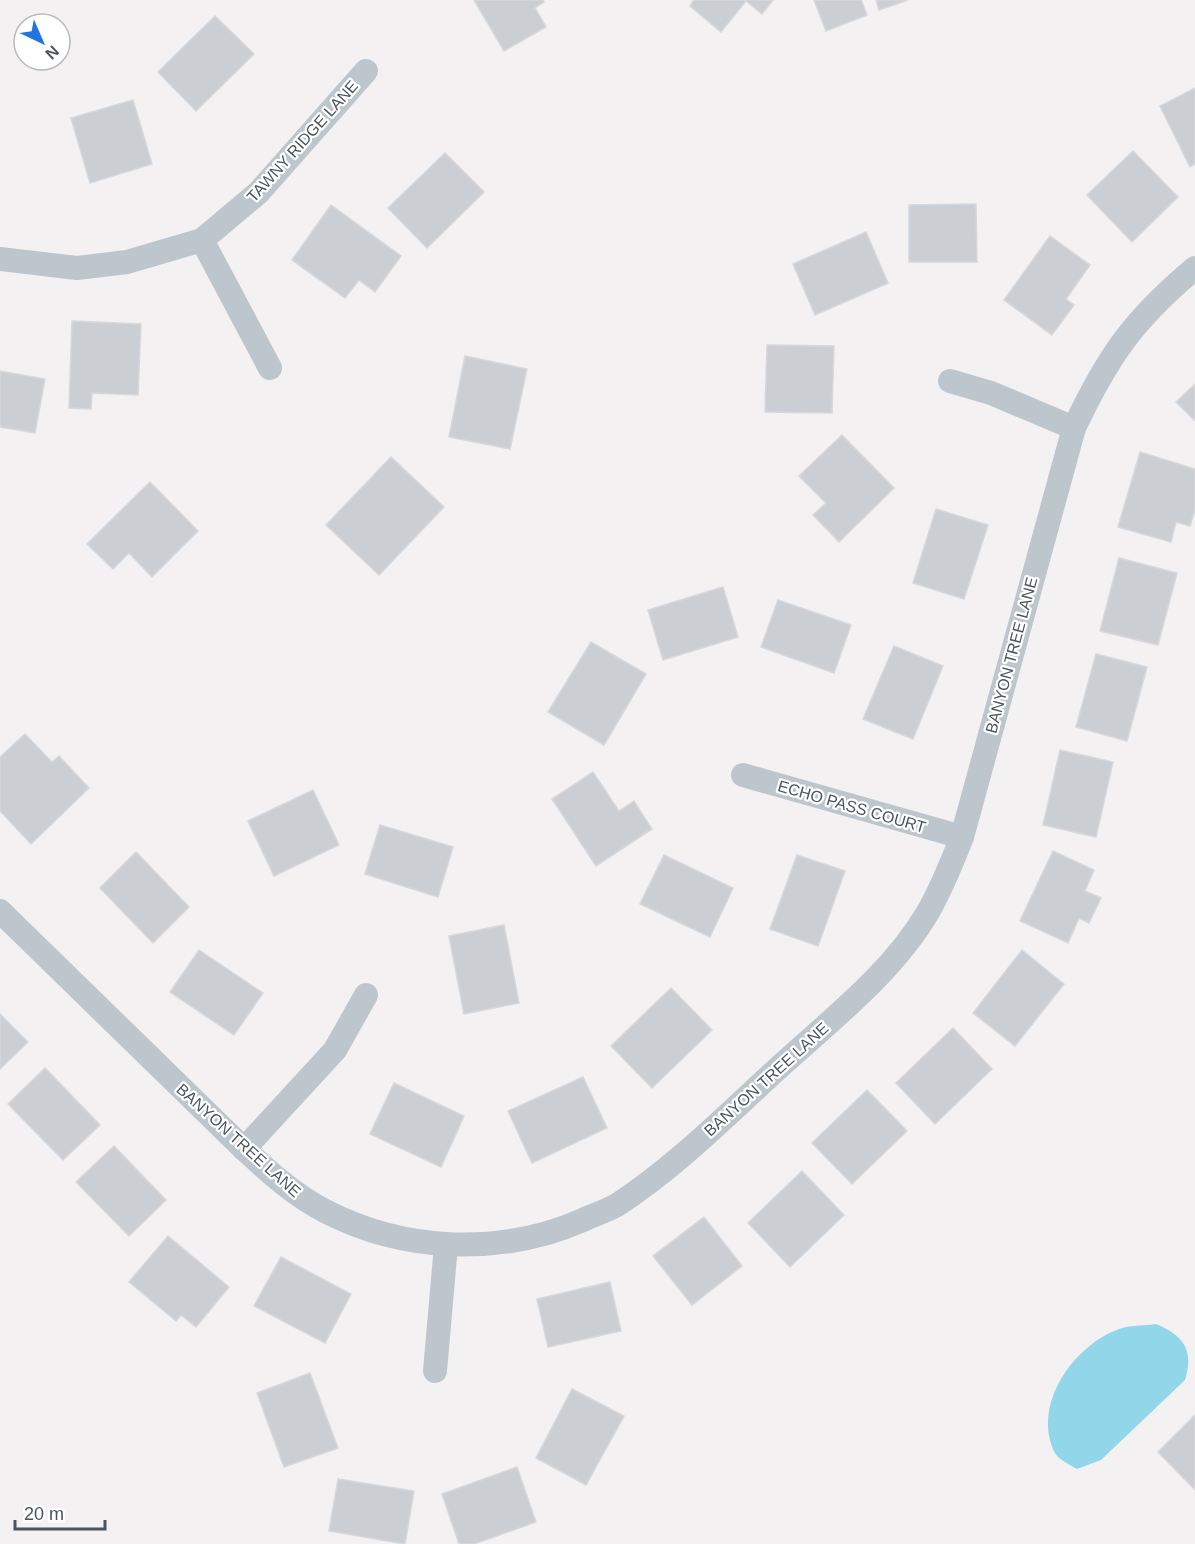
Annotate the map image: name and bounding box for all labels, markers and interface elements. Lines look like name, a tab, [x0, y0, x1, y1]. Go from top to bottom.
north arrow	[12, 12, 72, 72]
text: N	[42, 42, 62, 63]
street label: TAWNY RIDGE LANE	[244, 77, 361, 205]
street label: BANYON TREE LANE	[982, 575, 1040, 735]
street label: ECHO PASS COURT	[776, 777, 928, 836]
street label: BANYON TREE LANE	[701, 1019, 832, 1139]
street label: BANYON TREE LANE	[173, 1080, 304, 1200]
scale bar	[15, 1493, 105, 1531]
text: 20 m	[24, 1504, 64, 1524]

